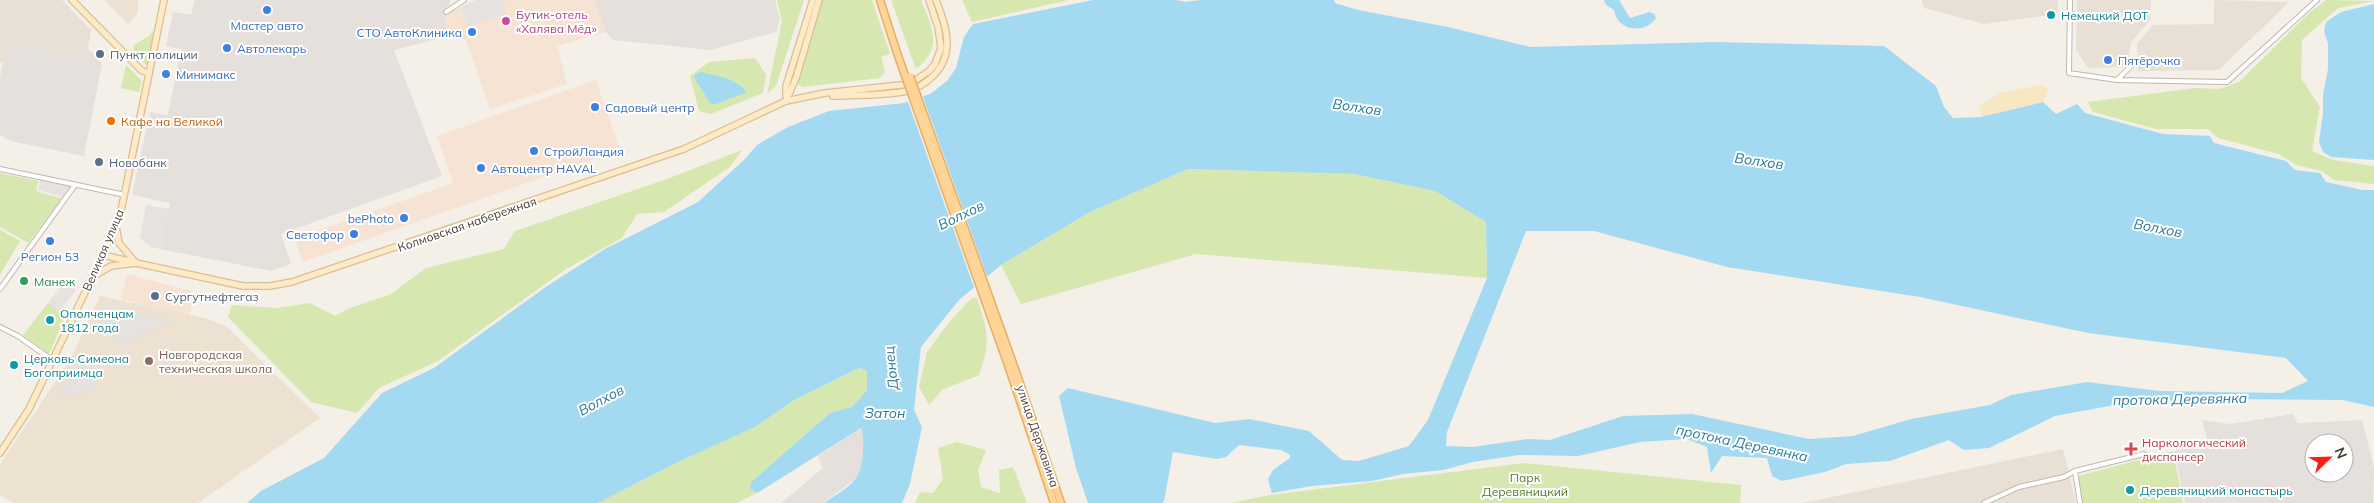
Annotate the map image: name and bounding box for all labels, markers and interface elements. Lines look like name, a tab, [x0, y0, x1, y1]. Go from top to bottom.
marker: Мастер авто	[261, 4, 273, 16]
place label: Бутик-отель «Халява Мёд»	[516, 7, 597, 36]
place label: Немецкий ДОТ	[2061, 8, 2149, 23]
marker: Немецкий ДОТ	[2045, 9, 2057, 21]
marker: Бутик-отель «Халява Мёд»	[500, 15, 512, 27]
place label: Мастер авто	[231, 18, 303, 33]
place label: СТО АвтоКлиника	[357, 25, 462, 40]
marker: СТО АвтоКлиника	[466, 26, 478, 38]
place label: Автолекарь	[237, 41, 307, 56]
marker: Автолекарь	[221, 42, 233, 54]
place label: Пункт полиции	[110, 47, 198, 62]
marker: Пункт полиции	[94, 48, 106, 60]
place label: Пятёрочка	[2118, 53, 2181, 68]
marker: Пятёрочка	[2102, 54, 2114, 66]
place label: Минимакс	[176, 67, 236, 82]
marker: Минимакс	[160, 68, 172, 80]
water label: Волхов	[1331, 95, 1383, 119]
place label: Садовый центр	[605, 100, 695, 115]
marker: Садовый центр	[589, 101, 601, 113]
place label: Кафе на Великой	[121, 114, 223, 129]
marker: Кафе на Великой	[105, 115, 117, 127]
place label: СтройЛандия	[544, 144, 624, 159]
marker: СтройЛандия	[528, 145, 540, 157]
water label: Волхов	[1733, 149, 1785, 173]
place label: Новобанк	[109, 155, 167, 170]
marker: Новобанк	[93, 156, 105, 168]
place label: Автоцентр HAVAL	[491, 161, 597, 176]
marker: Автоцентр HAVAL	[475, 162, 487, 174]
street label: Колмовская набережная	[396, 193, 538, 255]
water label: Волхов	[935, 196, 987, 234]
street label: Великая улица	[79, 207, 127, 293]
place label: bePhoto	[348, 211, 394, 226]
marker: bePhoto	[398, 212, 410, 224]
water label: Волхов	[2132, 214, 2184, 242]
place label: Светофор	[286, 227, 344, 242]
marker: Светофор	[348, 228, 360, 240]
marker: Регион 53	[44, 235, 56, 247]
place label: Регион 53	[21, 249, 79, 264]
place label: Манеж	[34, 274, 75, 289]
marker: Манеж	[18, 275, 30, 287]
place label: Сургутнефтегаз	[165, 289, 259, 304]
marker: Сургутнефтегаз	[149, 290, 161, 302]
place label: Ополченцам 1812 года	[60, 306, 134, 335]
marker: Ополченцам 1812 года	[44, 314, 56, 326]
water label: Донец	[880, 345, 902, 392]
place label: Новгородская техническая школа	[159, 347, 272, 376]
place label: Церковь Симеона Богоприимца	[24, 351, 129, 380]
marker: Новгородская техническая школа	[143, 355, 155, 367]
marker: Церковь Симеона Богоприимца	[8, 359, 20, 371]
water label: Волхов	[575, 380, 627, 419]
street label: улица Державина	[1013, 383, 1063, 489]
water label: протока Деревянка	[2113, 389, 2248, 409]
water label: Затон	[865, 404, 905, 422]
water label: протока Деревянка	[1674, 420, 1810, 466]
north arrow	[2304, 433, 2354, 483]
place label: Наркологический диспансер	[2142, 435, 2246, 464]
marker: Наркологический диспансер	[2124, 442, 2138, 456]
text: N	[2331, 445, 2351, 461]
park label: Парк Деревяницкий	[1482, 470, 1568, 499]
place label: Деревяницкий монастырь	[2140, 483, 2293, 498]
marker: Деревяницкий монастырь	[2124, 484, 2136, 496]

